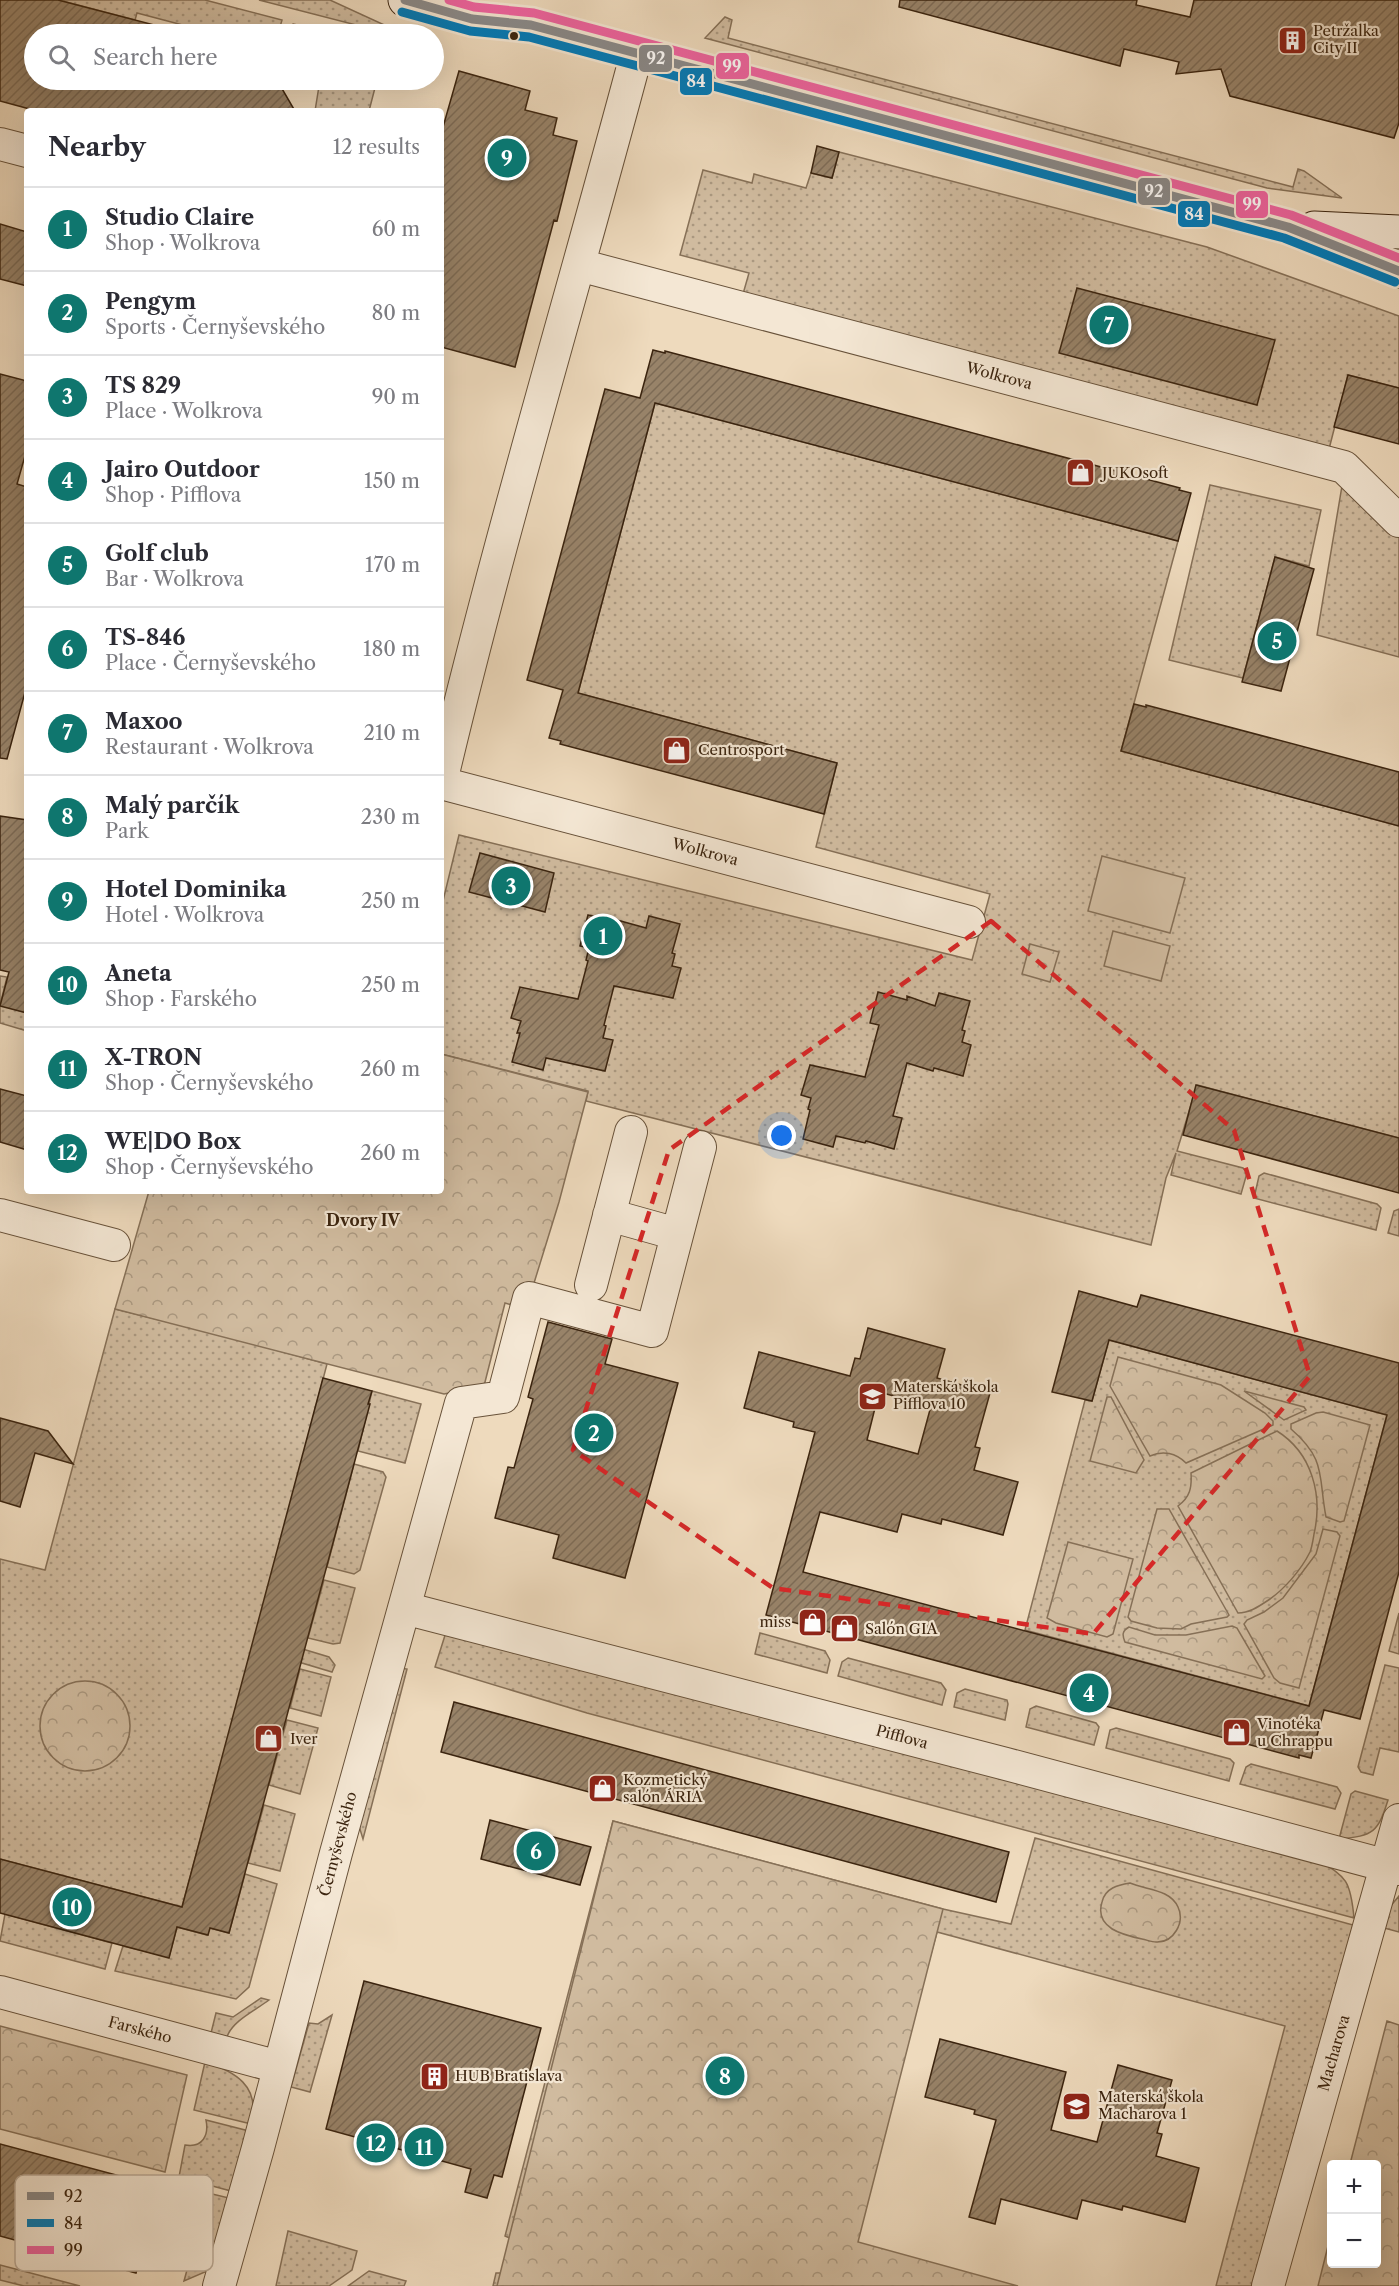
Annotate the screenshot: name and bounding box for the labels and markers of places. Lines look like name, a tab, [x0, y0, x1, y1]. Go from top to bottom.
place label: Petržalka City II	[1313, 21, 1379, 57]
building icon: Petržalka City II	[1276, 24, 1308, 56]
unlabelled marker	[508, 30, 520, 42]
pin: 9	[488, 136, 526, 180]
pin: 7	[1090, 302, 1128, 348]
shop icon: JUKOsoft	[1065, 457, 1097, 489]
place label: JUKOsoft	[1100, 463, 1169, 482]
pin: 5	[1258, 618, 1296, 664]
shop icon: Centrosport	[661, 734, 693, 766]
place label: Centrosport	[698, 740, 785, 759]
pin: 3	[492, 864, 530, 908]
pin: 1	[584, 914, 622, 958]
place label: Materská škola Pifflova 10	[893, 1377, 999, 1413]
school or university icon: Materská škola Pifflova 10	[856, 1380, 888, 1412]
pin: 2	[574, 1410, 614, 1456]
shop icon: miss	[796, 1606, 828, 1638]
place label: miss	[759, 1612, 791, 1631]
shop icon: Salón GIA	[828, 1613, 860, 1645]
place label: Salón GIA	[865, 1619, 939, 1638]
pin: 4	[1070, 1670, 1108, 1716]
place label: Vinotéka u Chrappu	[1256, 1714, 1333, 1750]
shop icon: Vinotéka u Chrappu	[1220, 1717, 1252, 1749]
shop icon: Iver	[253, 1723, 285, 1755]
place label: Iver	[290, 1729, 318, 1748]
place label: Kozmetický salón ÁRIA	[623, 1770, 709, 1806]
shop icon: Kozmetický salón ÁRIA	[586, 1773, 618, 1805]
pin: 6	[516, 1828, 556, 1874]
pin: 10	[52, 1884, 92, 1930]
pin: 8	[706, 2054, 744, 2098]
building icon: HUB Bratislava	[418, 2060, 450, 2092]
place label: HUB Bratislava	[455, 2066, 563, 2085]
place label: Materská škola Macharova 1	[1098, 2087, 1204, 2123]
school or university icon: Materská škola Macharova 1	[1061, 2090, 1093, 2122]
pin: 12	[356, 2120, 395, 2166]
pin: 11	[404, 2124, 444, 2170]

